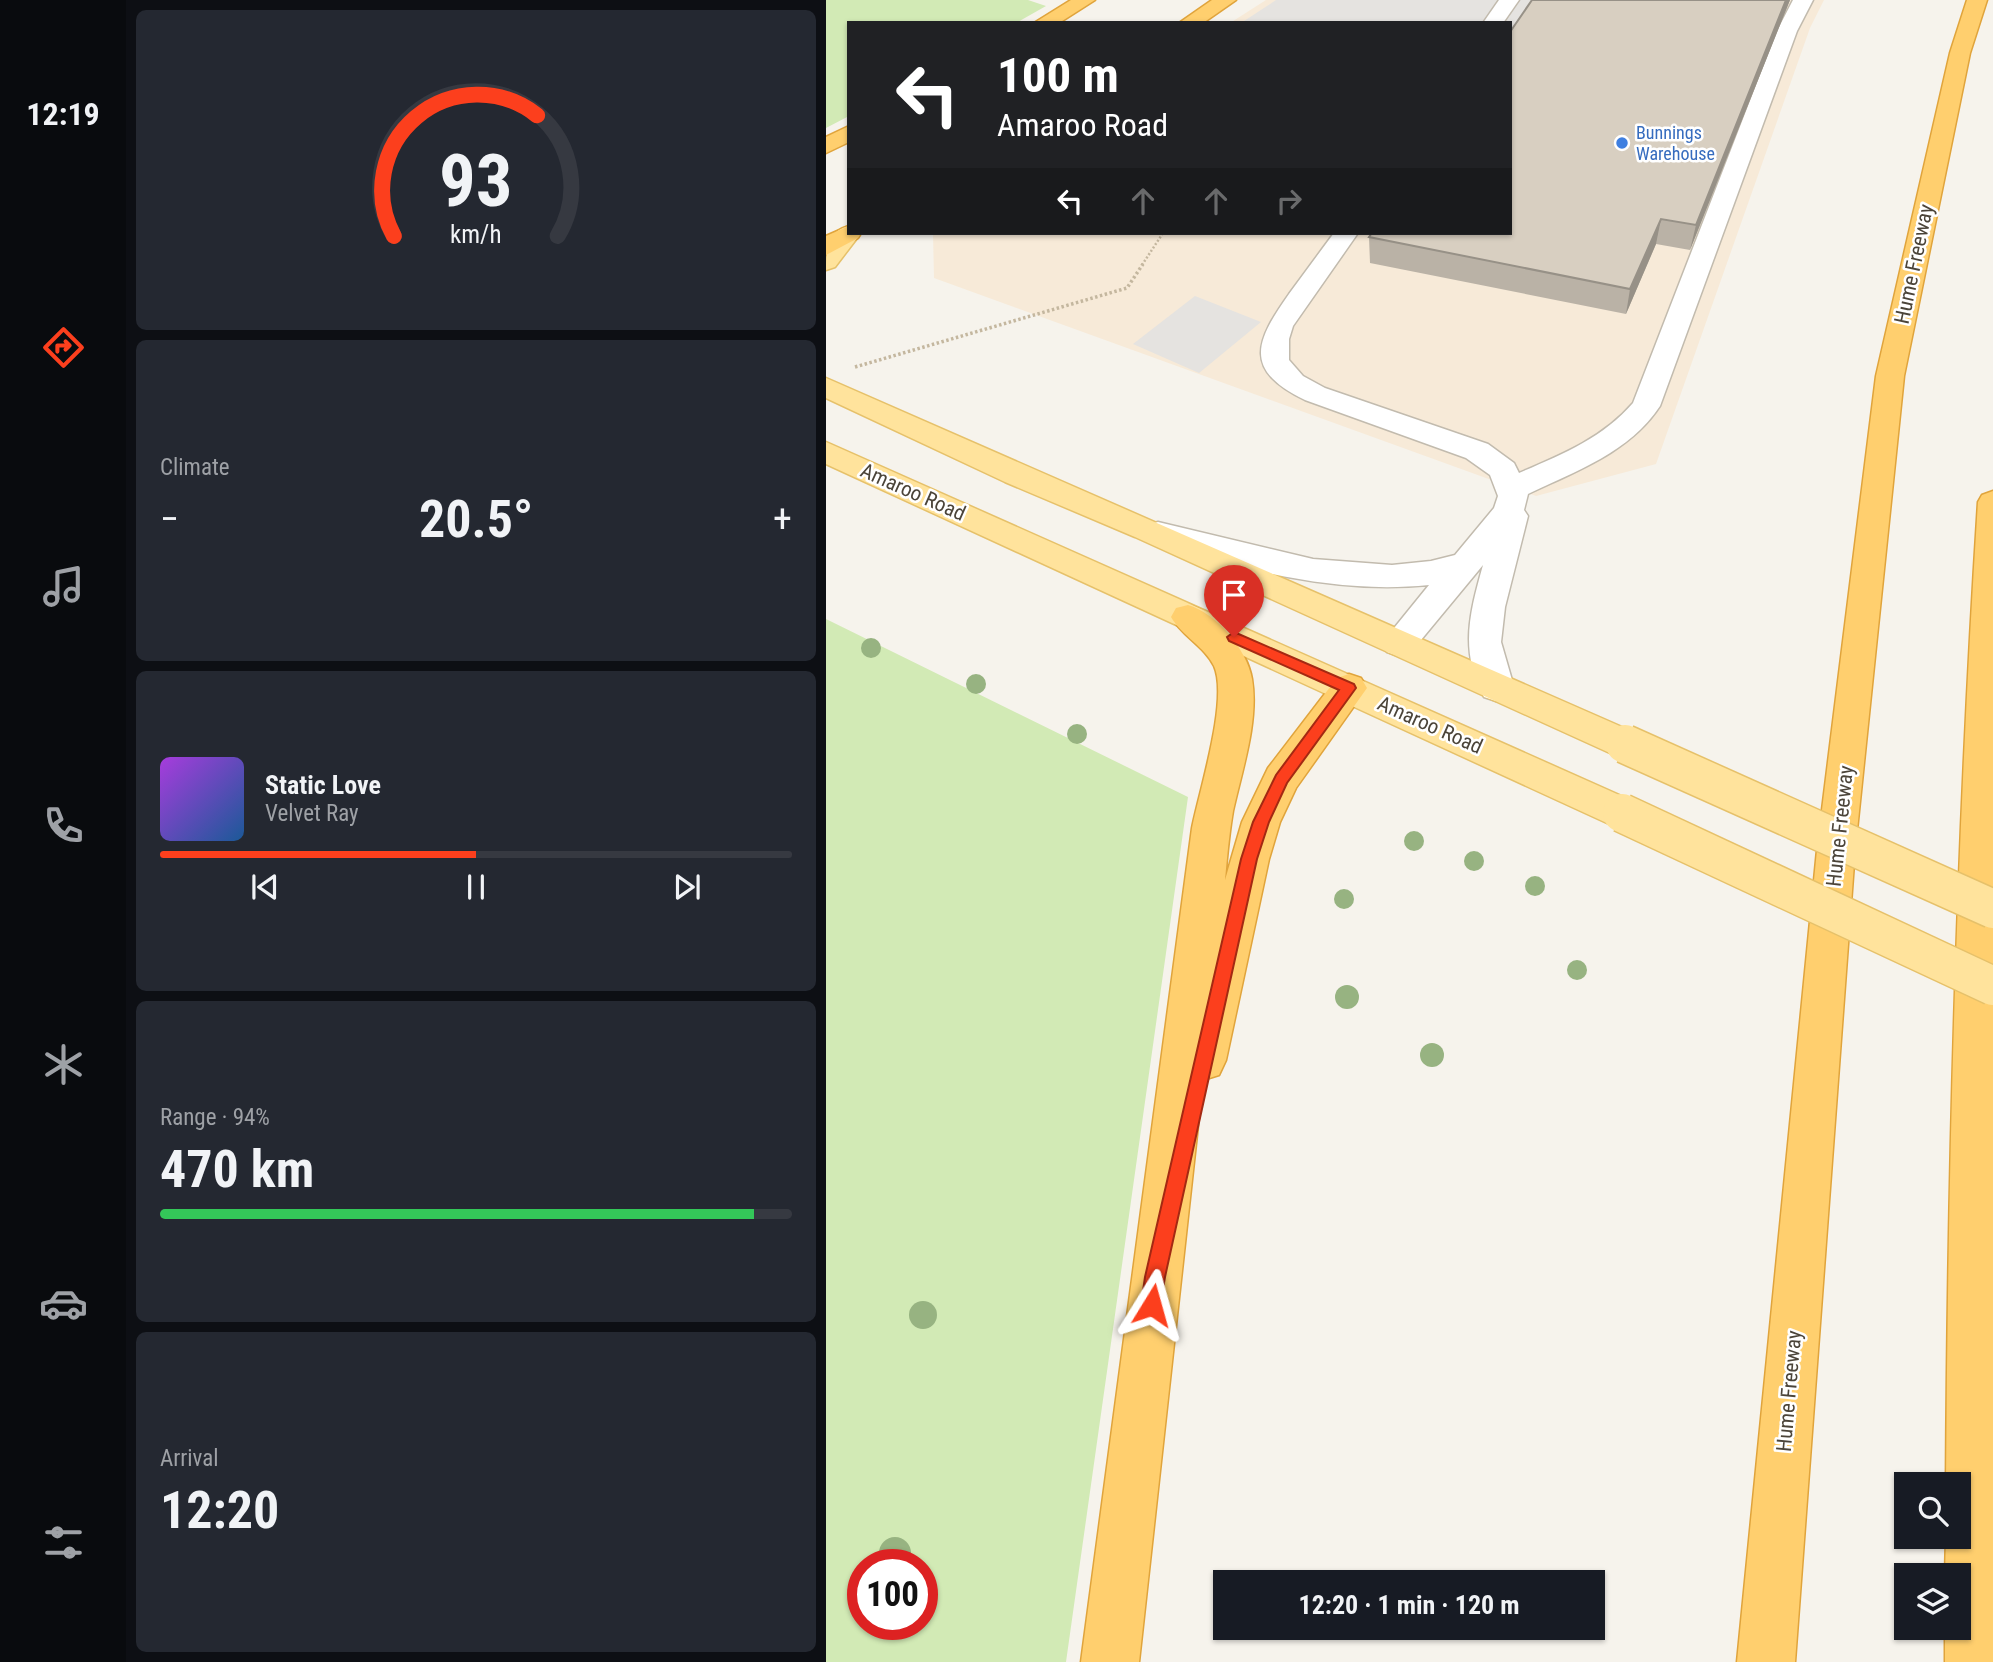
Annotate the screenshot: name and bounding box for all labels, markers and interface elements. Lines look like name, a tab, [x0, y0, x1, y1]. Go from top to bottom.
text: 100 m	[997, 47, 1119, 104]
icon: left	[882, 49, 973, 140]
text: 12:19	[26, 95, 100, 133]
text: Amaroo Road	[997, 106, 1168, 144]
place label: Bunnings Warehouse	[1636, 122, 1715, 164]
marker: Bunnings Warehouse	[1614, 135, 1630, 151]
text: 93	[439, 139, 513, 225]
icon: left	[1051, 182, 1089, 220]
icon: ahead	[1124, 182, 1162, 220]
icon: ahead	[1197, 182, 1235, 220]
icon: right	[1270, 182, 1308, 220]
street label: Hume Freeway	[1890, 202, 1938, 326]
text: km/h	[450, 220, 502, 249]
icon: directions	[39, 323, 88, 372]
text: Climate	[160, 454, 230, 481]
street label: Amaroo Road	[857, 458, 969, 526]
text: 20.5°	[419, 489, 533, 550]
text: −	[160, 497, 179, 541]
text: +	[773, 497, 792, 541]
icon: music	[39, 562, 88, 611]
pin	[1204, 565, 1264, 637]
icon: arrive	[1215, 576, 1253, 614]
street label: Amaroo Road	[1374, 691, 1486, 759]
street label: Hume Freeway	[1822, 764, 1858, 888]
text: Static Love	[265, 770, 381, 800]
text: Velvet Ray	[265, 800, 359, 827]
icon: phone	[39, 801, 88, 850]
icon: previous	[246, 868, 284, 906]
icon: pause	[457, 868, 495, 906]
icon: next	[668, 868, 706, 906]
icon: climate	[39, 1040, 88, 1089]
text: Range · 94%	[160, 1104, 270, 1131]
text: 470 km	[160, 1139, 314, 1200]
position arrow	[1115, 1268, 1189, 1342]
icon: car	[39, 1279, 88, 1328]
street label: Hume Freeway	[1772, 1329, 1806, 1453]
text: Arrival	[160, 1445, 219, 1472]
map controls	[1894, 1472, 1971, 1640]
button: search	[1894, 1472, 1971, 1549]
text: 12:20	[160, 1480, 279, 1541]
icon: filters	[39, 1518, 88, 1567]
speed limit sign: 100	[847, 1549, 938, 1640]
button: layers	[1894, 1563, 1971, 1640]
text: 12:20 · 1 min · 120 m	[1299, 1590, 1519, 1620]

